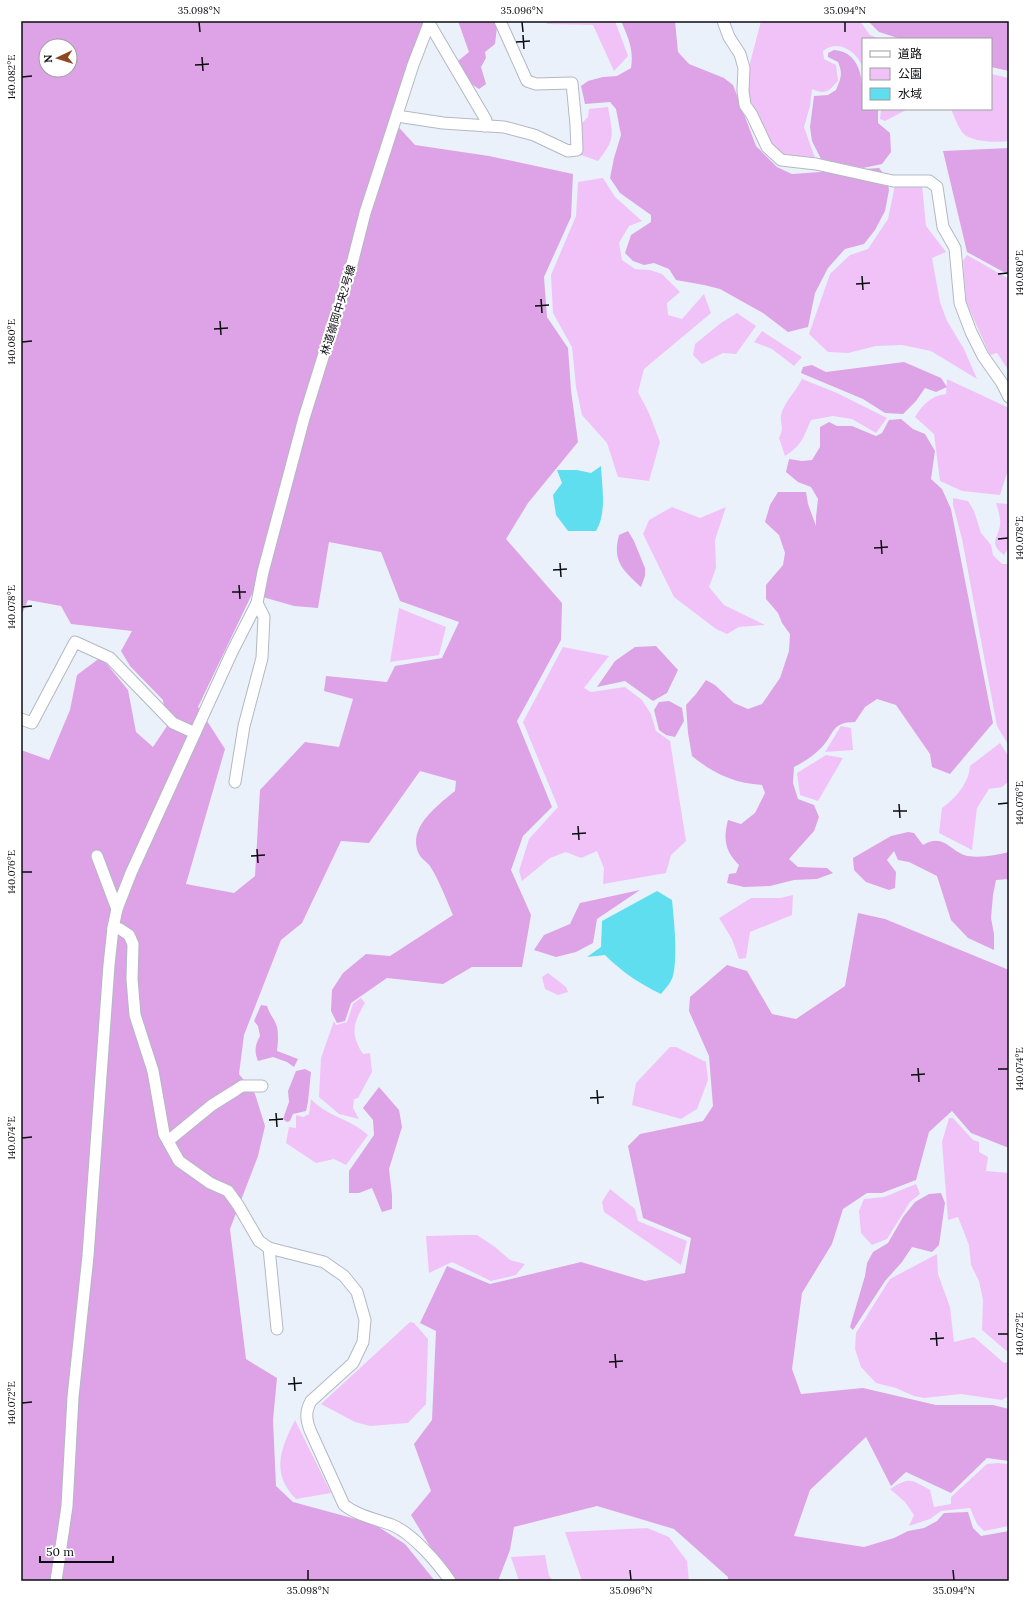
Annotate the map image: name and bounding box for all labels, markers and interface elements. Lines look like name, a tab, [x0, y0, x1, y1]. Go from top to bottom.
text: 35.098°N	[178, 4, 221, 17]
text: 35.096°N	[501, 4, 544, 17]
text: 35.094°N	[824, 4, 867, 17]
north arrow	[38, 38, 78, 78]
legend	[862, 38, 992, 110]
text: 道路	[898, 46, 922, 61]
text: N	[41, 53, 55, 63]
text: 140.082°E	[5, 55, 18, 99]
text: 公園	[898, 66, 922, 81]
text: 水域	[898, 86, 922, 101]
text: 140.080°E	[1013, 250, 1026, 296]
street label: 林道嶺岡中央2号線	[318, 263, 358, 357]
text: 140.080°E	[5, 319, 18, 365]
text: 140.078°E	[1013, 516, 1026, 560]
text: 140.078°E	[5, 585, 18, 629]
text: 140.076°E	[1013, 781, 1026, 825]
text: 140.076°E	[5, 850, 18, 894]
text: 140.074°E	[1013, 1047, 1026, 1091]
text: 140.074°E	[5, 1116, 18, 1160]
text: 140.072°E	[1013, 1312, 1026, 1356]
text: 140.072°E	[5, 1381, 18, 1425]
scale bar	[40, 1538, 113, 1564]
text: 50 m	[46, 1544, 74, 1559]
text: 35.098°N	[287, 1584, 330, 1597]
text: 35.096°N	[610, 1584, 653, 1597]
text: 35.094°N	[933, 1584, 976, 1597]

